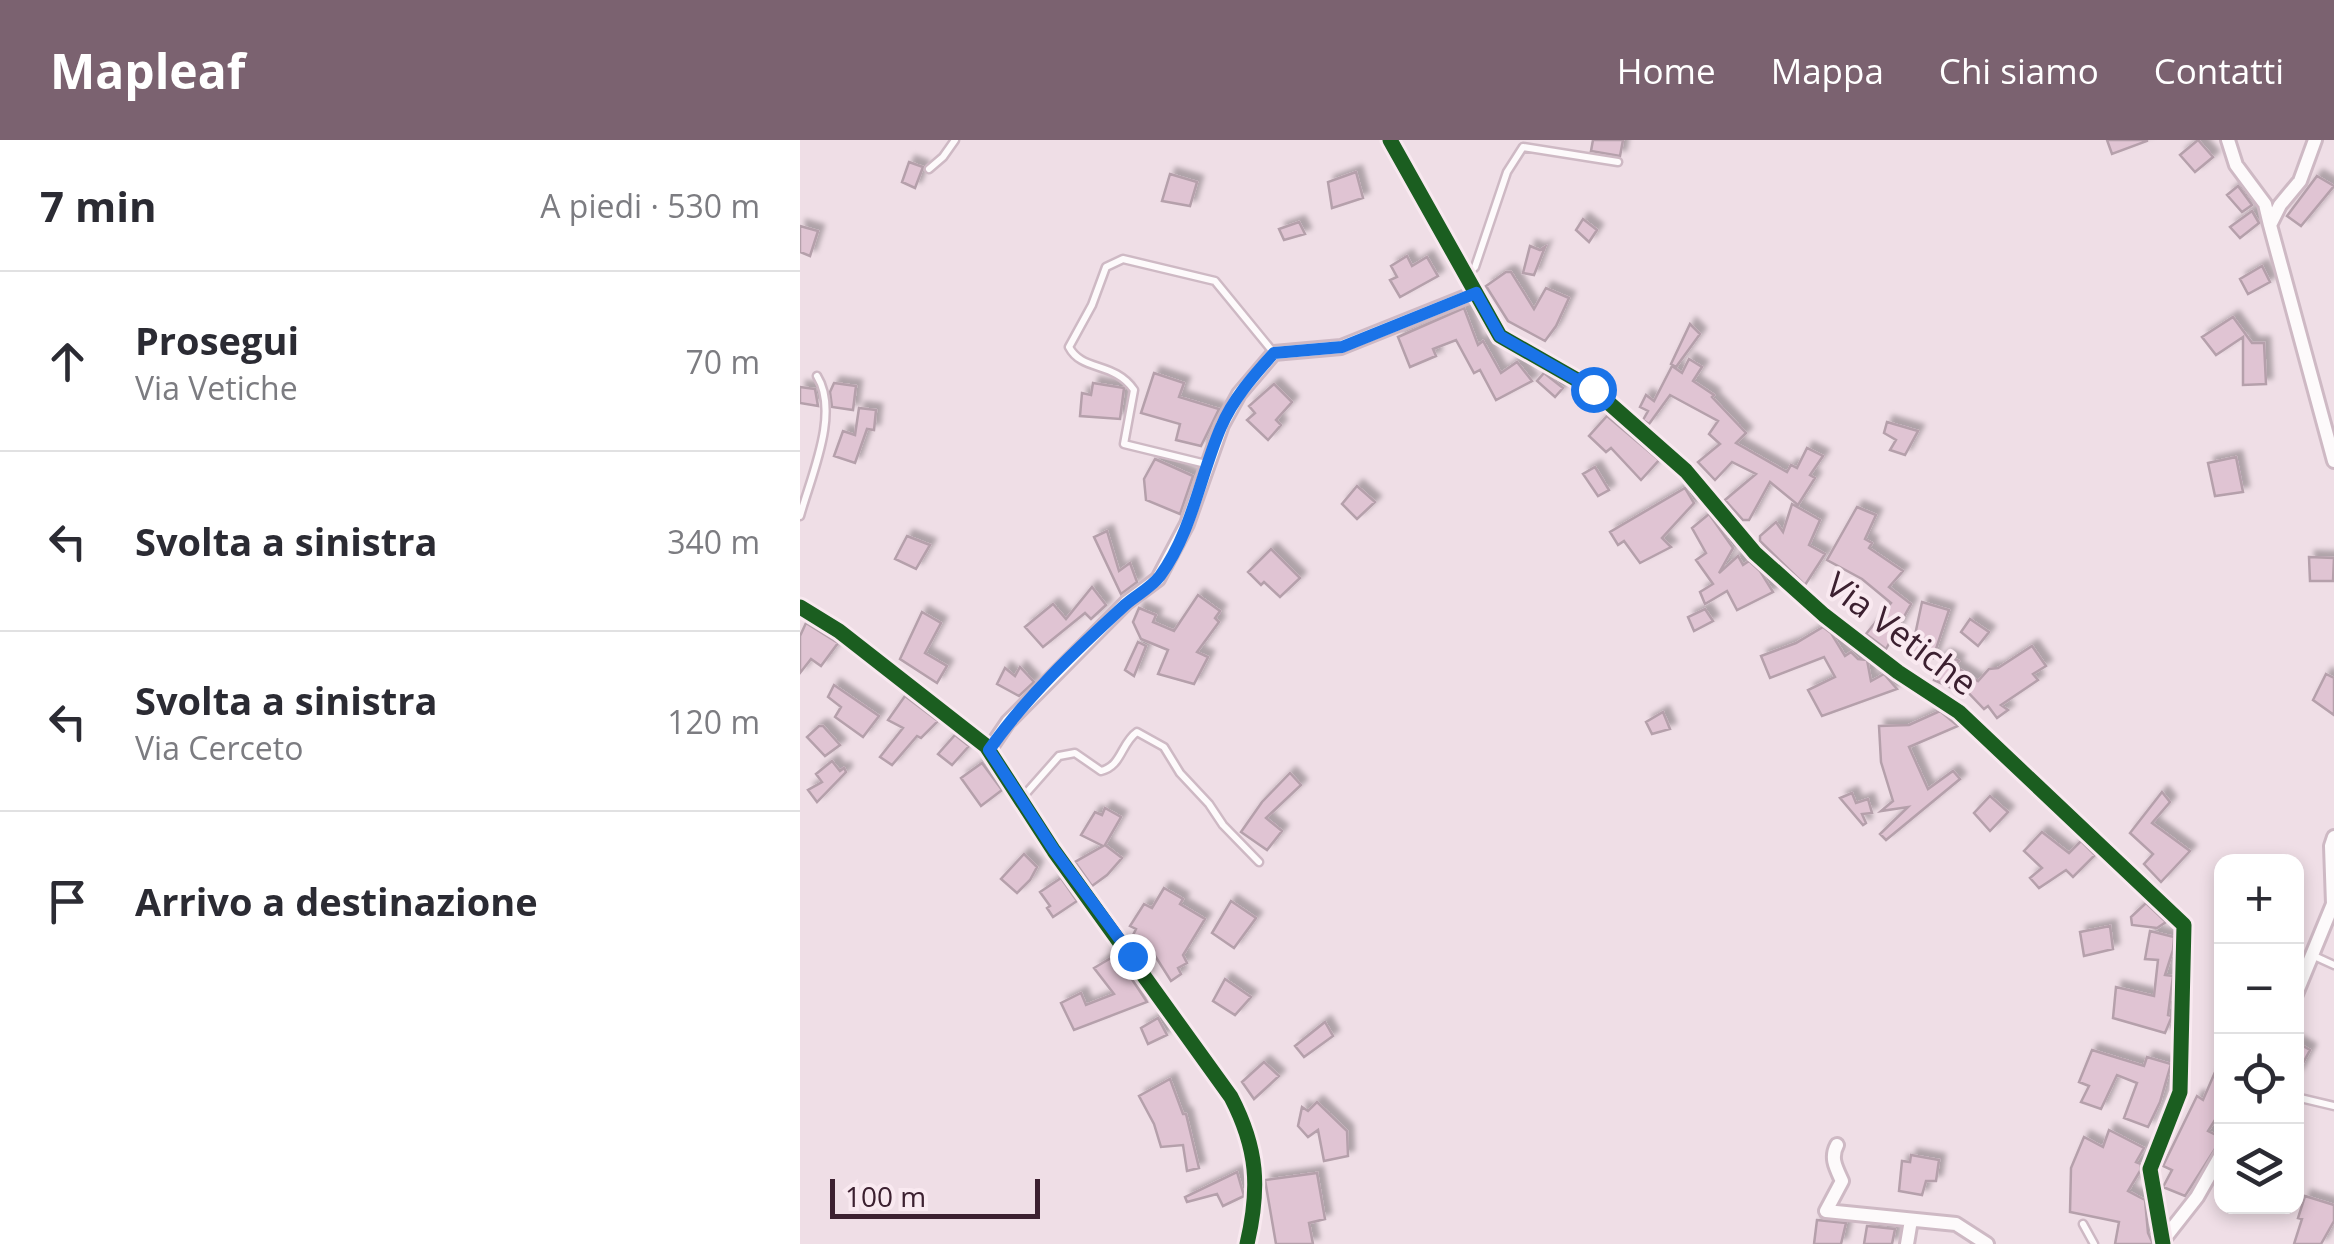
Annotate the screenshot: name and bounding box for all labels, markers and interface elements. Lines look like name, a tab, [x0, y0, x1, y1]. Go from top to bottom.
text: Mapleaf	[50, 38, 245, 103]
text: Home	[1617, 47, 1716, 94]
text: Mappa	[1771, 47, 1884, 94]
text: Chi siamo	[1939, 47, 2099, 94]
text: Contatti	[2154, 47, 2284, 94]
text: 7 min	[40, 177, 157, 234]
text: A piedi · 530 m	[540, 184, 760, 227]
text: Prosegui	[135, 314, 299, 366]
icon: ahead	[40, 334, 95, 389]
text: 70 m	[685, 340, 760, 383]
text: Via Vetiche	[135, 366, 298, 409]
route start	[1571, 367, 1617, 413]
icon: left	[40, 514, 95, 569]
text: Svolta a sinistra	[135, 515, 437, 567]
text: 340 m	[667, 520, 760, 563]
street label: Via Vetiche	[1817, 561, 1987, 705]
text: Svolta a sinistra	[135, 674, 437, 726]
icon: left	[40, 694, 95, 749]
text: 120 m	[667, 700, 760, 743]
text: Via Cerceto	[135, 726, 303, 769]
map controls	[2214, 854, 2304, 1214]
button: +	[2214, 854, 2304, 944]
icon: arrive	[40, 874, 95, 929]
text: Arrivo a destinazione	[135, 875, 538, 927]
route end	[1110, 934, 1156, 980]
button: −	[2214, 944, 2304, 1034]
button: locate	[2214, 1034, 2304, 1124]
button: layers	[2214, 1124, 2304, 1214]
scale bar	[830, 1174, 1040, 1218]
text: 100 m	[845, 1177, 926, 1215]

